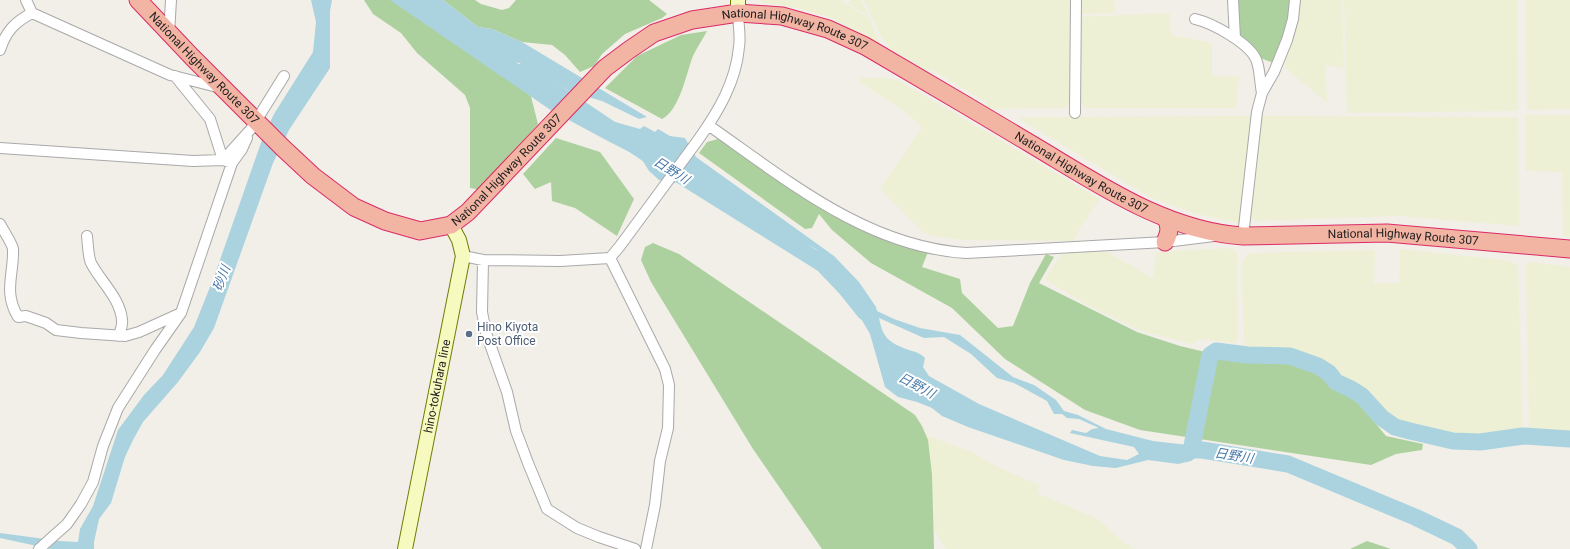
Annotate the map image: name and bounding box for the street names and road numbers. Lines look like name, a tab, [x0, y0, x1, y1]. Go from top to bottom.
street label: National Highway Route 307	[721, 6, 870, 53]
street label: National Highway Route 307	[146, 9, 262, 127]
street label: National Highway Route 307	[449, 111, 565, 229]
street label: National Highway Route 307	[1012, 129, 1150, 216]
street label: National Highway Route 307	[1328, 226, 1480, 248]
street label: hino-tokuhara line	[421, 338, 453, 434]

